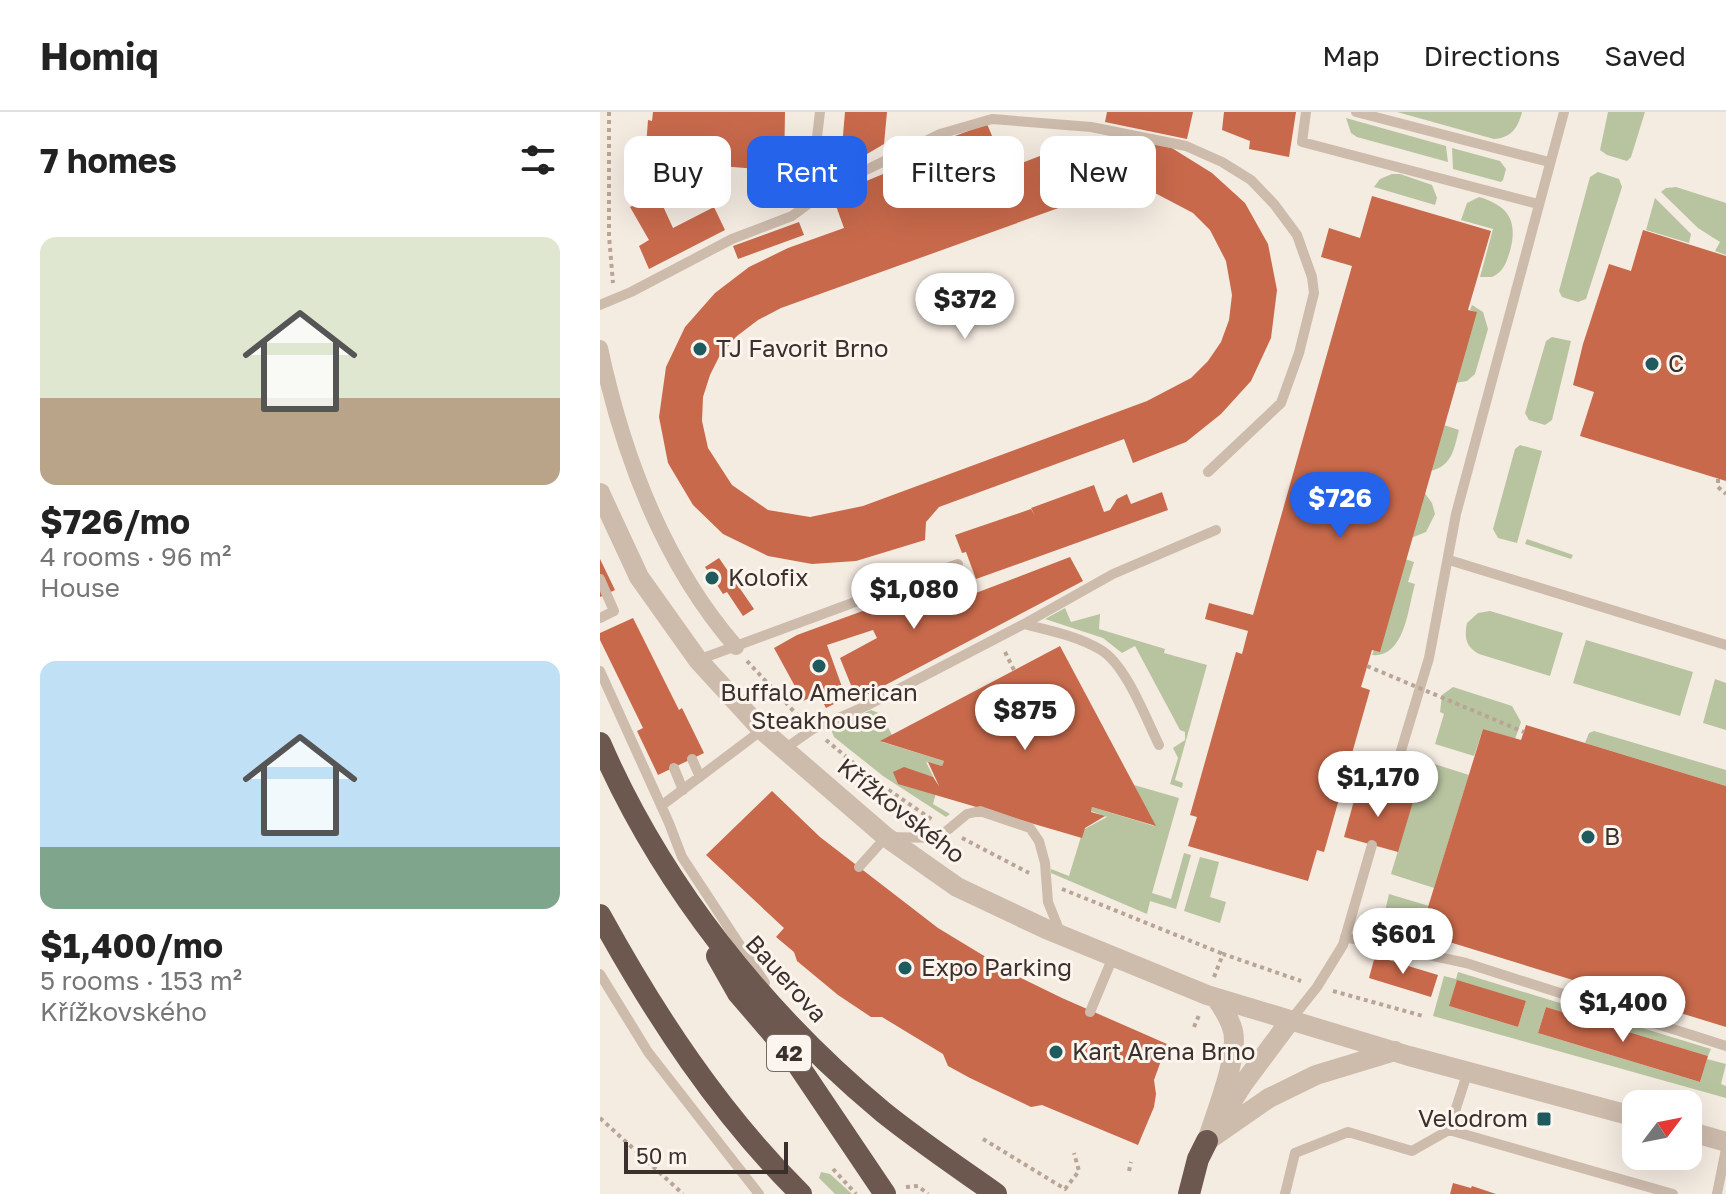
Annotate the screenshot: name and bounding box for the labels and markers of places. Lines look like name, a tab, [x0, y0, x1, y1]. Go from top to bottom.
pin: $372	[918, 273, 1012, 341]
place label: TJ Favorit Brno	[716, 333, 889, 362]
marker: TJ Favorit Brno	[691, 340, 709, 358]
place label: C	[1668, 348, 1684, 377]
marker: C	[1643, 355, 1661, 373]
pin: $726	[1293, 472, 1387, 540]
place label: Kolofix	[728, 562, 808, 591]
pin: $1,080	[849, 563, 979, 631]
marker: Kolofix	[703, 569, 721, 587]
marker: Buffalo American Steakhouse	[810, 657, 828, 675]
place label: Buffalo American Steakhouse	[720, 677, 918, 734]
pin: $875	[978, 684, 1072, 752]
pin: $1,170	[1313, 751, 1443, 819]
place label: B	[1604, 821, 1620, 850]
marker: B	[1579, 828, 1597, 846]
pin: $601	[1356, 908, 1450, 976]
place label: Expo Parking	[921, 952, 1072, 981]
marker: Expo Parking	[896, 959, 914, 977]
pin: $1,400	[1558, 976, 1688, 1044]
place label: Kart Arena Brno	[1072, 1036, 1255, 1065]
marker: Kart Arena Brno	[1047, 1043, 1065, 1061]
place label: Velodrom	[1418, 1103, 1528, 1132]
marker: Velodrom	[1535, 1110, 1553, 1128]

